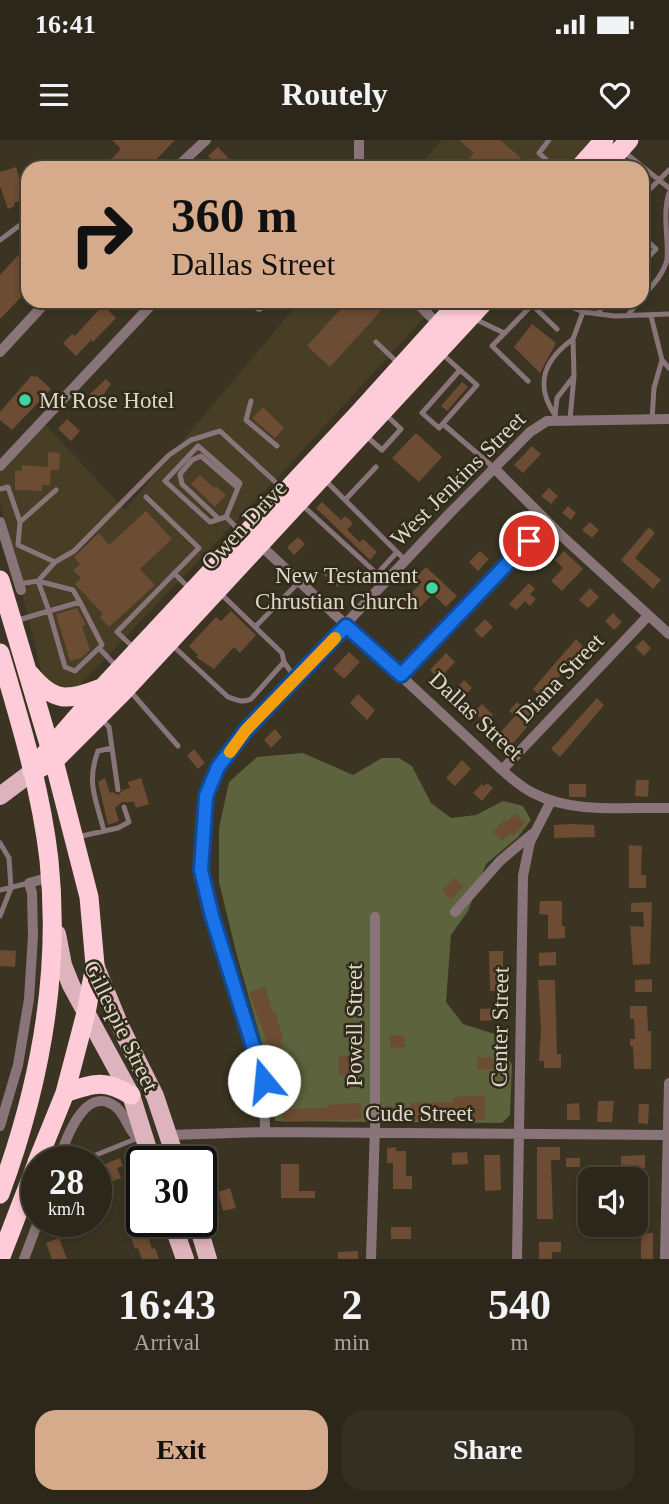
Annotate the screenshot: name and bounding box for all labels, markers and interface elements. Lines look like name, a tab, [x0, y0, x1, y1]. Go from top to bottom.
text: 16:41	[35, 10, 96, 39]
icon: menu	[35, 76, 73, 114]
text: Routely	[281, 76, 388, 112]
icon: heart	[596, 76, 634, 114]
text: 360 m	[171, 188, 298, 243]
icon: right	[56, 189, 147, 280]
text: Dallas Street	[171, 246, 335, 282]
place label: Mt Rose Hotel	[39, 388, 174, 413]
marker: Mt Rose Hotel	[17, 392, 33, 408]
street label: West Jenkins Street	[386, 406, 531, 551]
street label: Owen Drive	[196, 475, 292, 575]
pin	[499, 511, 559, 571]
icon: arrive	[510, 522, 548, 560]
place label: New Testament Chrustian Church	[255, 563, 419, 614]
marker: New Testament Chrustian Church	[424, 580, 440, 596]
street label: Diana Street	[511, 628, 609, 728]
street label: Dallas Street	[424, 667, 528, 766]
street label: Gillespie Street	[79, 957, 164, 1096]
street label: Powell Street	[342, 963, 367, 1087]
street label: Center Street	[486, 966, 514, 1088]
position arrow	[227, 1044, 301, 1118]
street label: Cude Street	[365, 1101, 474, 1126]
speed limit sign: 30	[126, 1146, 217, 1237]
text: 28	[49, 1163, 84, 1202]
map controls	[578, 1167, 648, 1237]
button: sound	[578, 1167, 648, 1237]
text: km/h	[48, 1199, 85, 1219]
text: 16:43	[118, 1282, 216, 1328]
text: 2	[341, 1282, 362, 1328]
text: 540	[488, 1282, 551, 1328]
text: Arrival	[134, 1330, 200, 1355]
text: min	[334, 1330, 370, 1355]
text: m	[510, 1330, 528, 1355]
button: Exit	[35, 1410, 328, 1490]
button: Share	[342, 1410, 634, 1490]

